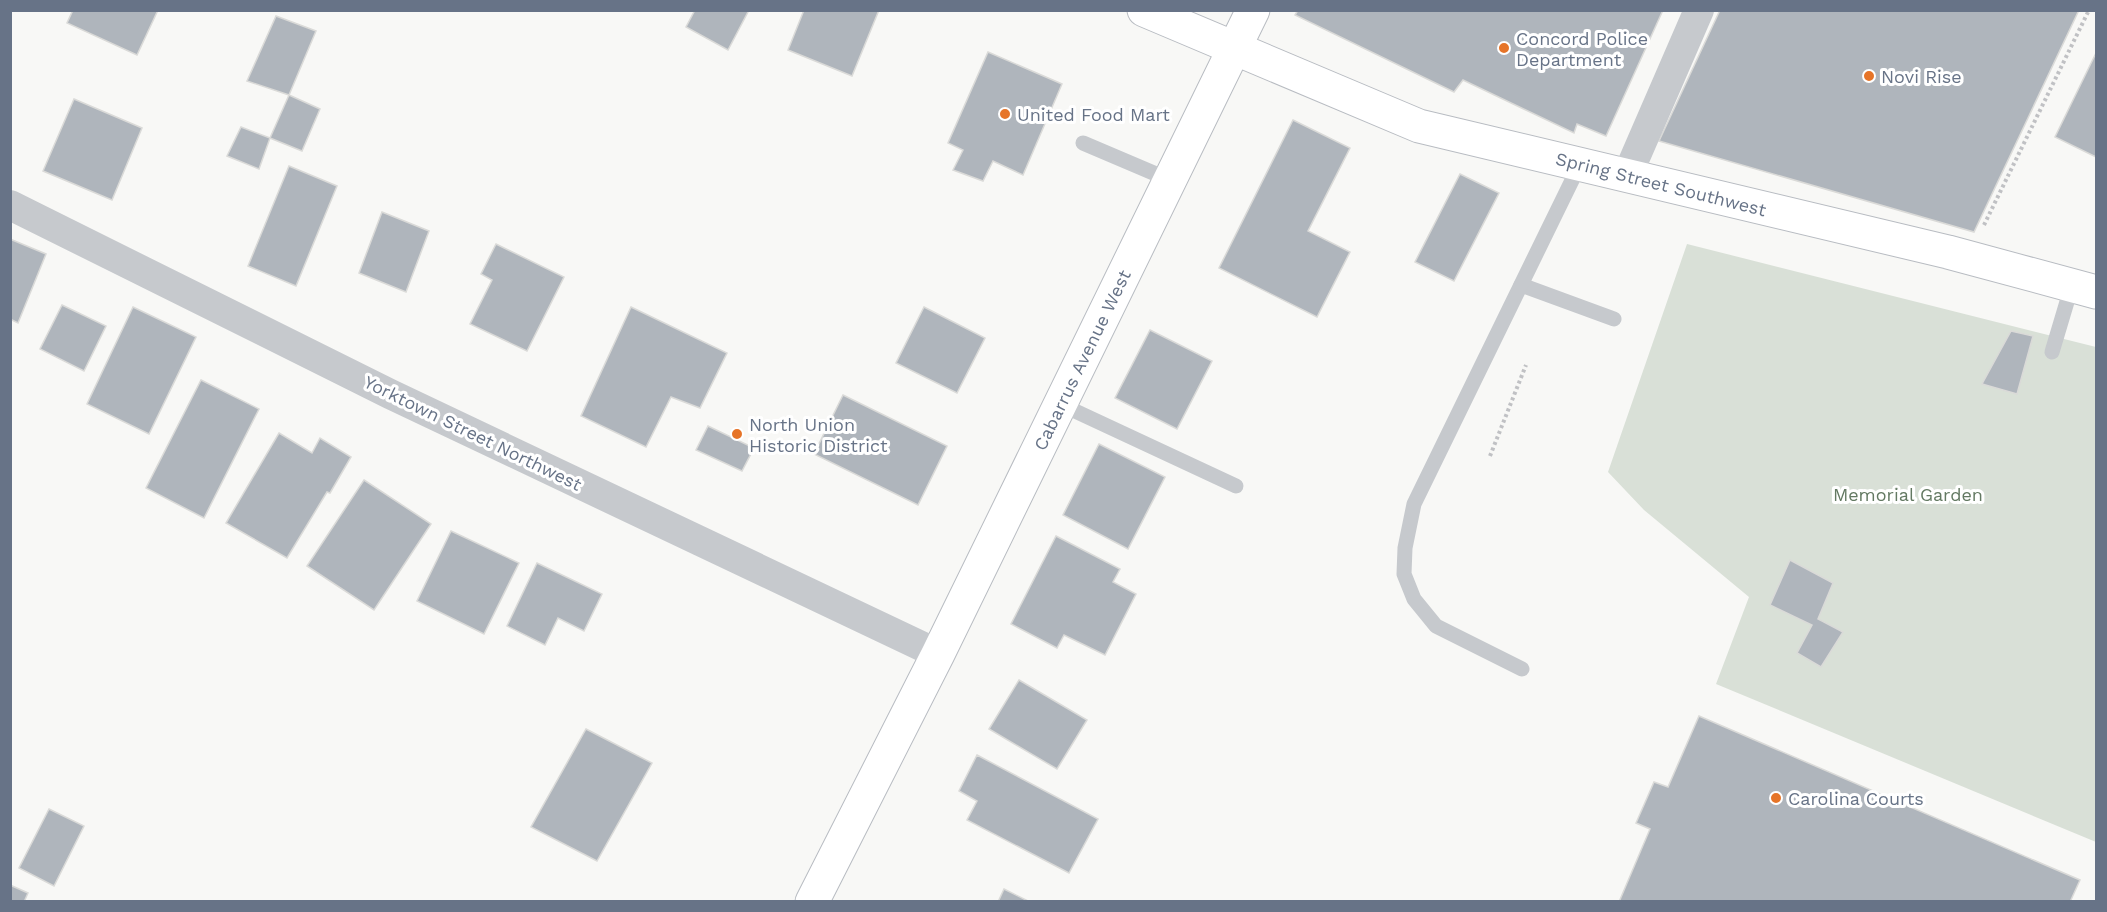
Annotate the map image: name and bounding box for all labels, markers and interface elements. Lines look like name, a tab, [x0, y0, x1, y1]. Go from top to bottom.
place label: Concord Police Department	[1516, 28, 1648, 70]
marker: Concord Police Department	[1497, 41, 1511, 55]
place label: Novi Rise	[1881, 66, 1962, 87]
marker: Novi Rise	[1862, 69, 1876, 83]
place label: United Food Mart	[1017, 104, 1170, 125]
marker: United Food Mart	[998, 107, 1012, 121]
street label: Spring Street Southwest	[1554, 148, 1769, 220]
street label: Cabarrus Avenue West	[1029, 266, 1135, 454]
street label: Yorktown Street Northwest	[361, 371, 586, 495]
place label: North Union Historic District	[749, 414, 888, 456]
marker: North Union Historic District	[730, 427, 744, 441]
park label: Memorial Garden	[1833, 484, 1983, 505]
place label: Carolina Courts	[1788, 788, 1924, 809]
marker: Carolina Courts	[1769, 791, 1783, 805]

